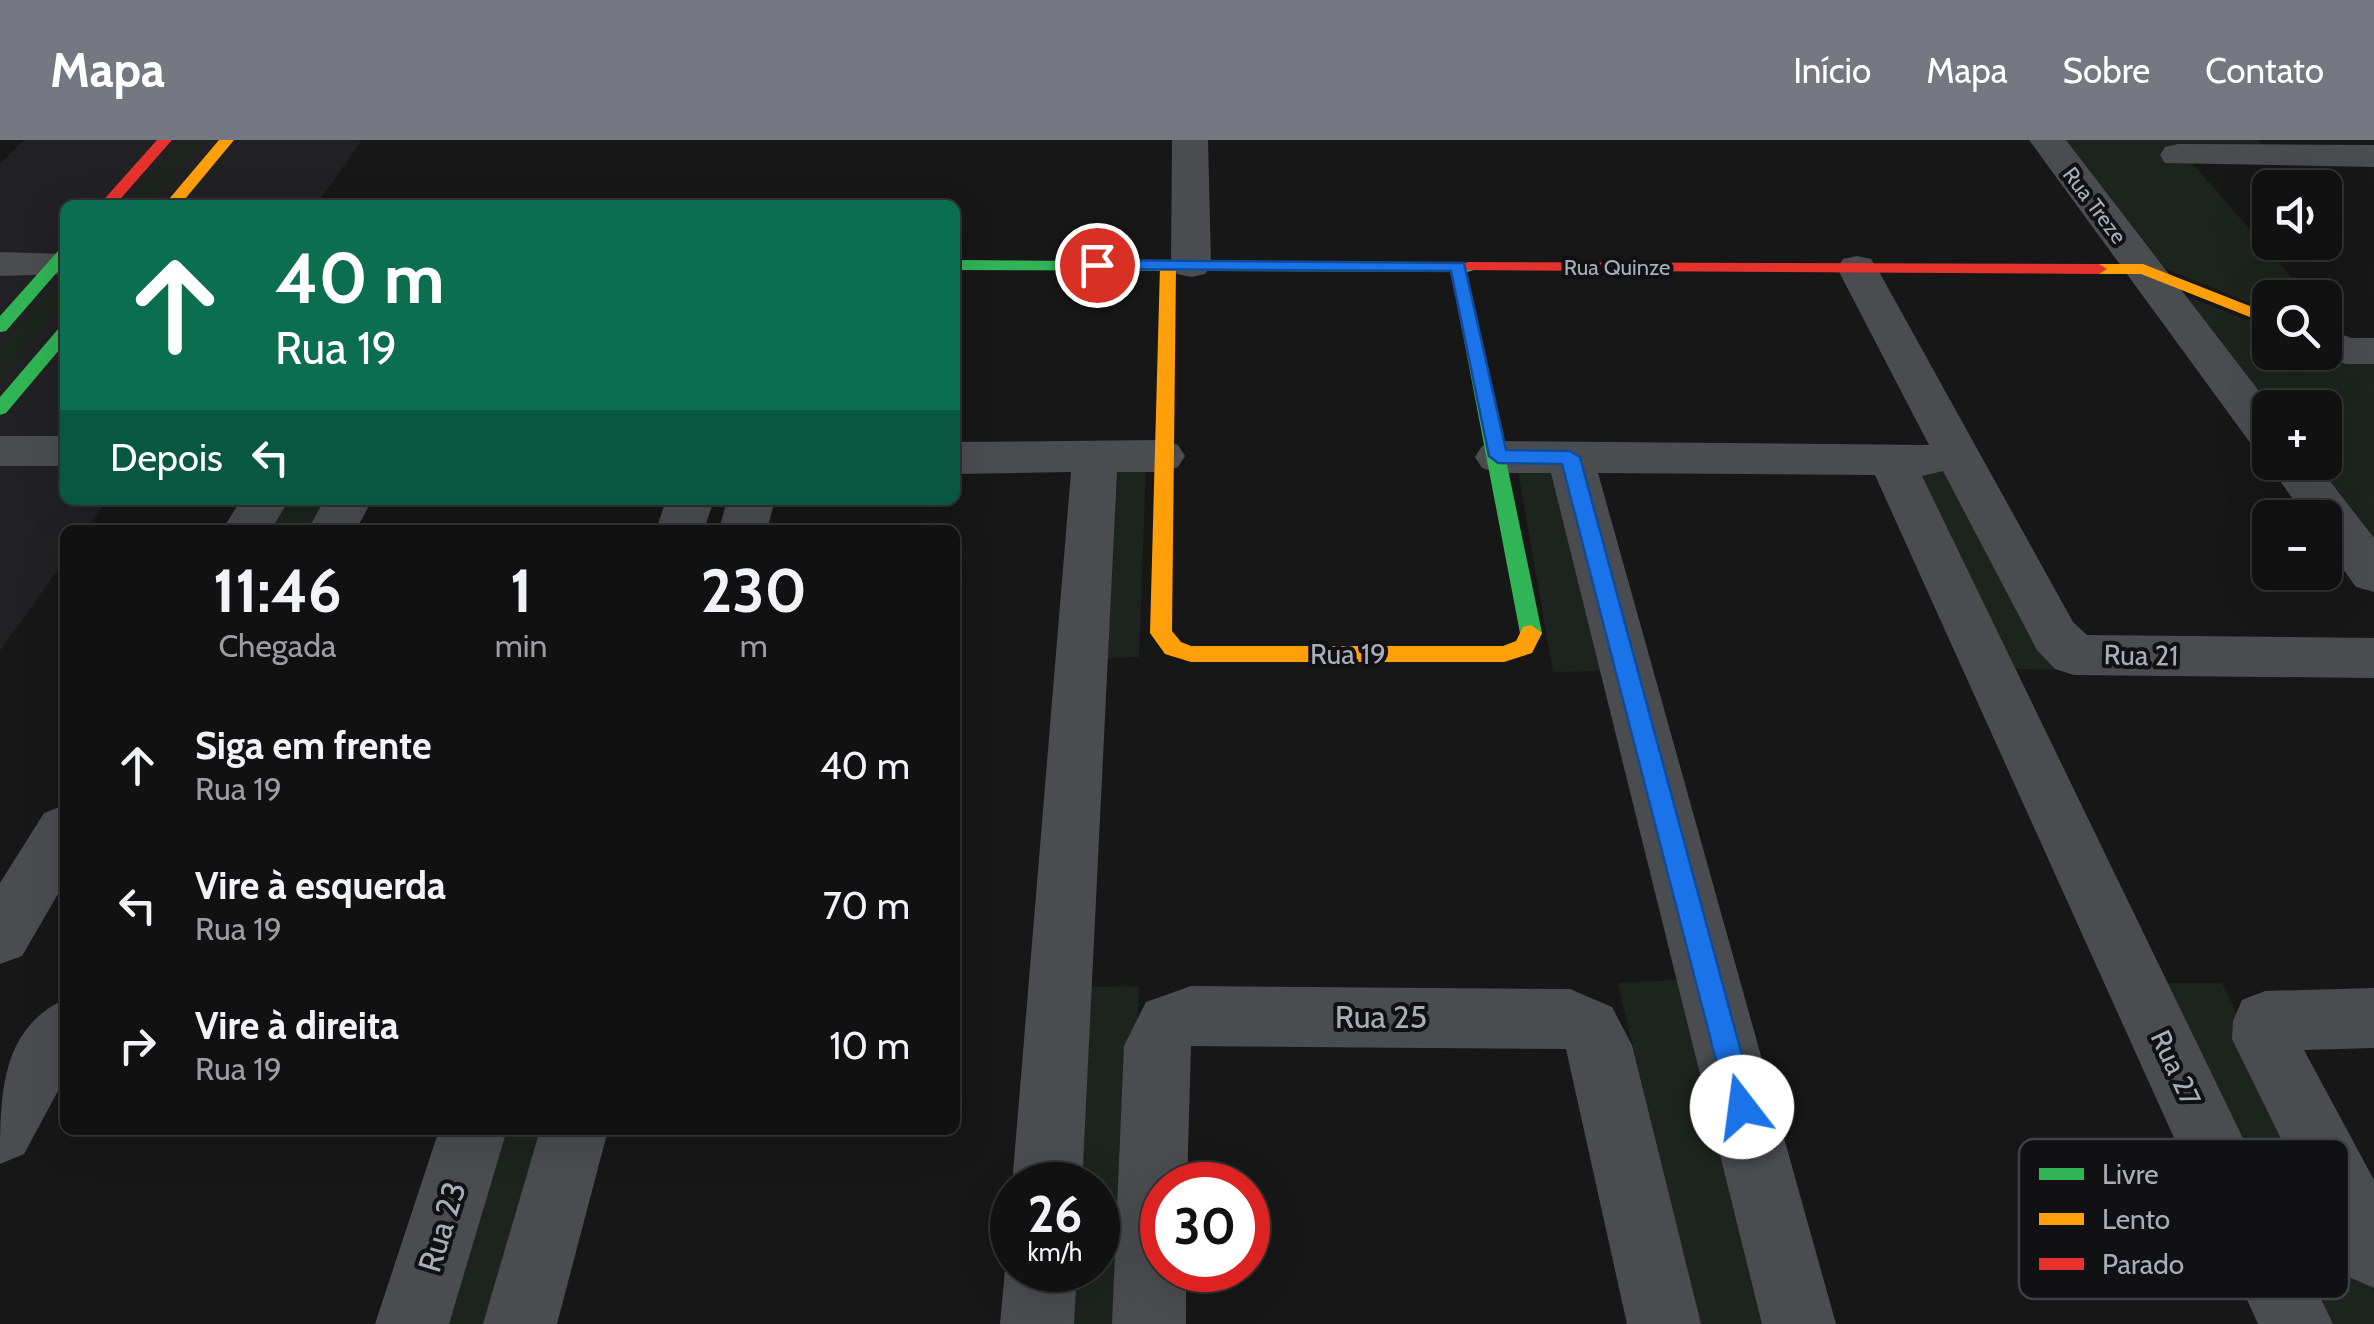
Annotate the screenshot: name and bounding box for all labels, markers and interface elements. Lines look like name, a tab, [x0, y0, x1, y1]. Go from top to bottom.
text: Mapa	[50, 41, 165, 99]
text: Início	[1793, 49, 1871, 92]
text: Mapa	[1926, 49, 2008, 92]
text: Sobre	[2063, 49, 2150, 92]
text: Contato	[2205, 49, 2324, 92]
street label: Rua Treze	[2057, 162, 2132, 249]
map controls	[2252, 170, 2342, 590]
button: sound	[2252, 170, 2342, 260]
pin	[1055, 223, 1140, 308]
text: 40 m	[275, 235, 444, 321]
icon: arrive	[1070, 238, 1125, 293]
icon: ahead	[110, 240, 240, 370]
street label: Rua Quinze	[1564, 254, 1670, 281]
button: search	[2252, 280, 2342, 370]
text: Rua 19	[275, 321, 397, 375]
button: +	[2252, 390, 2342, 480]
icon: left	[243, 430, 298, 485]
text: Depois	[110, 434, 223, 481]
button: −	[2252, 500, 2342, 590]
text: 11:46	[213, 554, 342, 627]
text: 1	[510, 554, 532, 627]
text: 230	[700, 554, 807, 627]
text: Chegada	[218, 626, 336, 665]
text: min	[495, 626, 547, 665]
text: m	[740, 626, 768, 665]
street label: Rua 19	[1310, 637, 1386, 671]
street label: Rua 21	[2103, 637, 2179, 673]
text: Siga em frente	[195, 722, 432, 769]
icon: ahead	[110, 738, 165, 793]
text: 40 m	[820, 742, 910, 789]
text: Rua 19	[195, 769, 282, 808]
text: Vire à esquerda	[195, 862, 446, 909]
icon: left	[110, 878, 165, 933]
text: 70 m	[823, 882, 910, 929]
text: Rua 19	[195, 909, 282, 948]
street label: Rua 25	[1335, 997, 1427, 1036]
text: Vire à direita	[195, 1002, 399, 1049]
icon: right	[110, 1018, 165, 1073]
text: 10 m	[829, 1022, 910, 1069]
street label: Rua 27	[2144, 1025, 2208, 1111]
text: Rua 19	[195, 1049, 282, 1088]
position arrow	[1690, 1055, 1794, 1159]
legend	[2019, 1139, 2349, 1299]
text: Livre	[2102, 1157, 2159, 1191]
speed limit sign: 30	[1140, 1162, 1270, 1292]
street label: Rua 23	[409, 1177, 474, 1277]
text: 26	[1028, 1184, 1082, 1245]
text: Lento	[2102, 1202, 2170, 1236]
text: km/h	[1028, 1237, 1082, 1267]
text: Parado	[2102, 1247, 2184, 1281]

